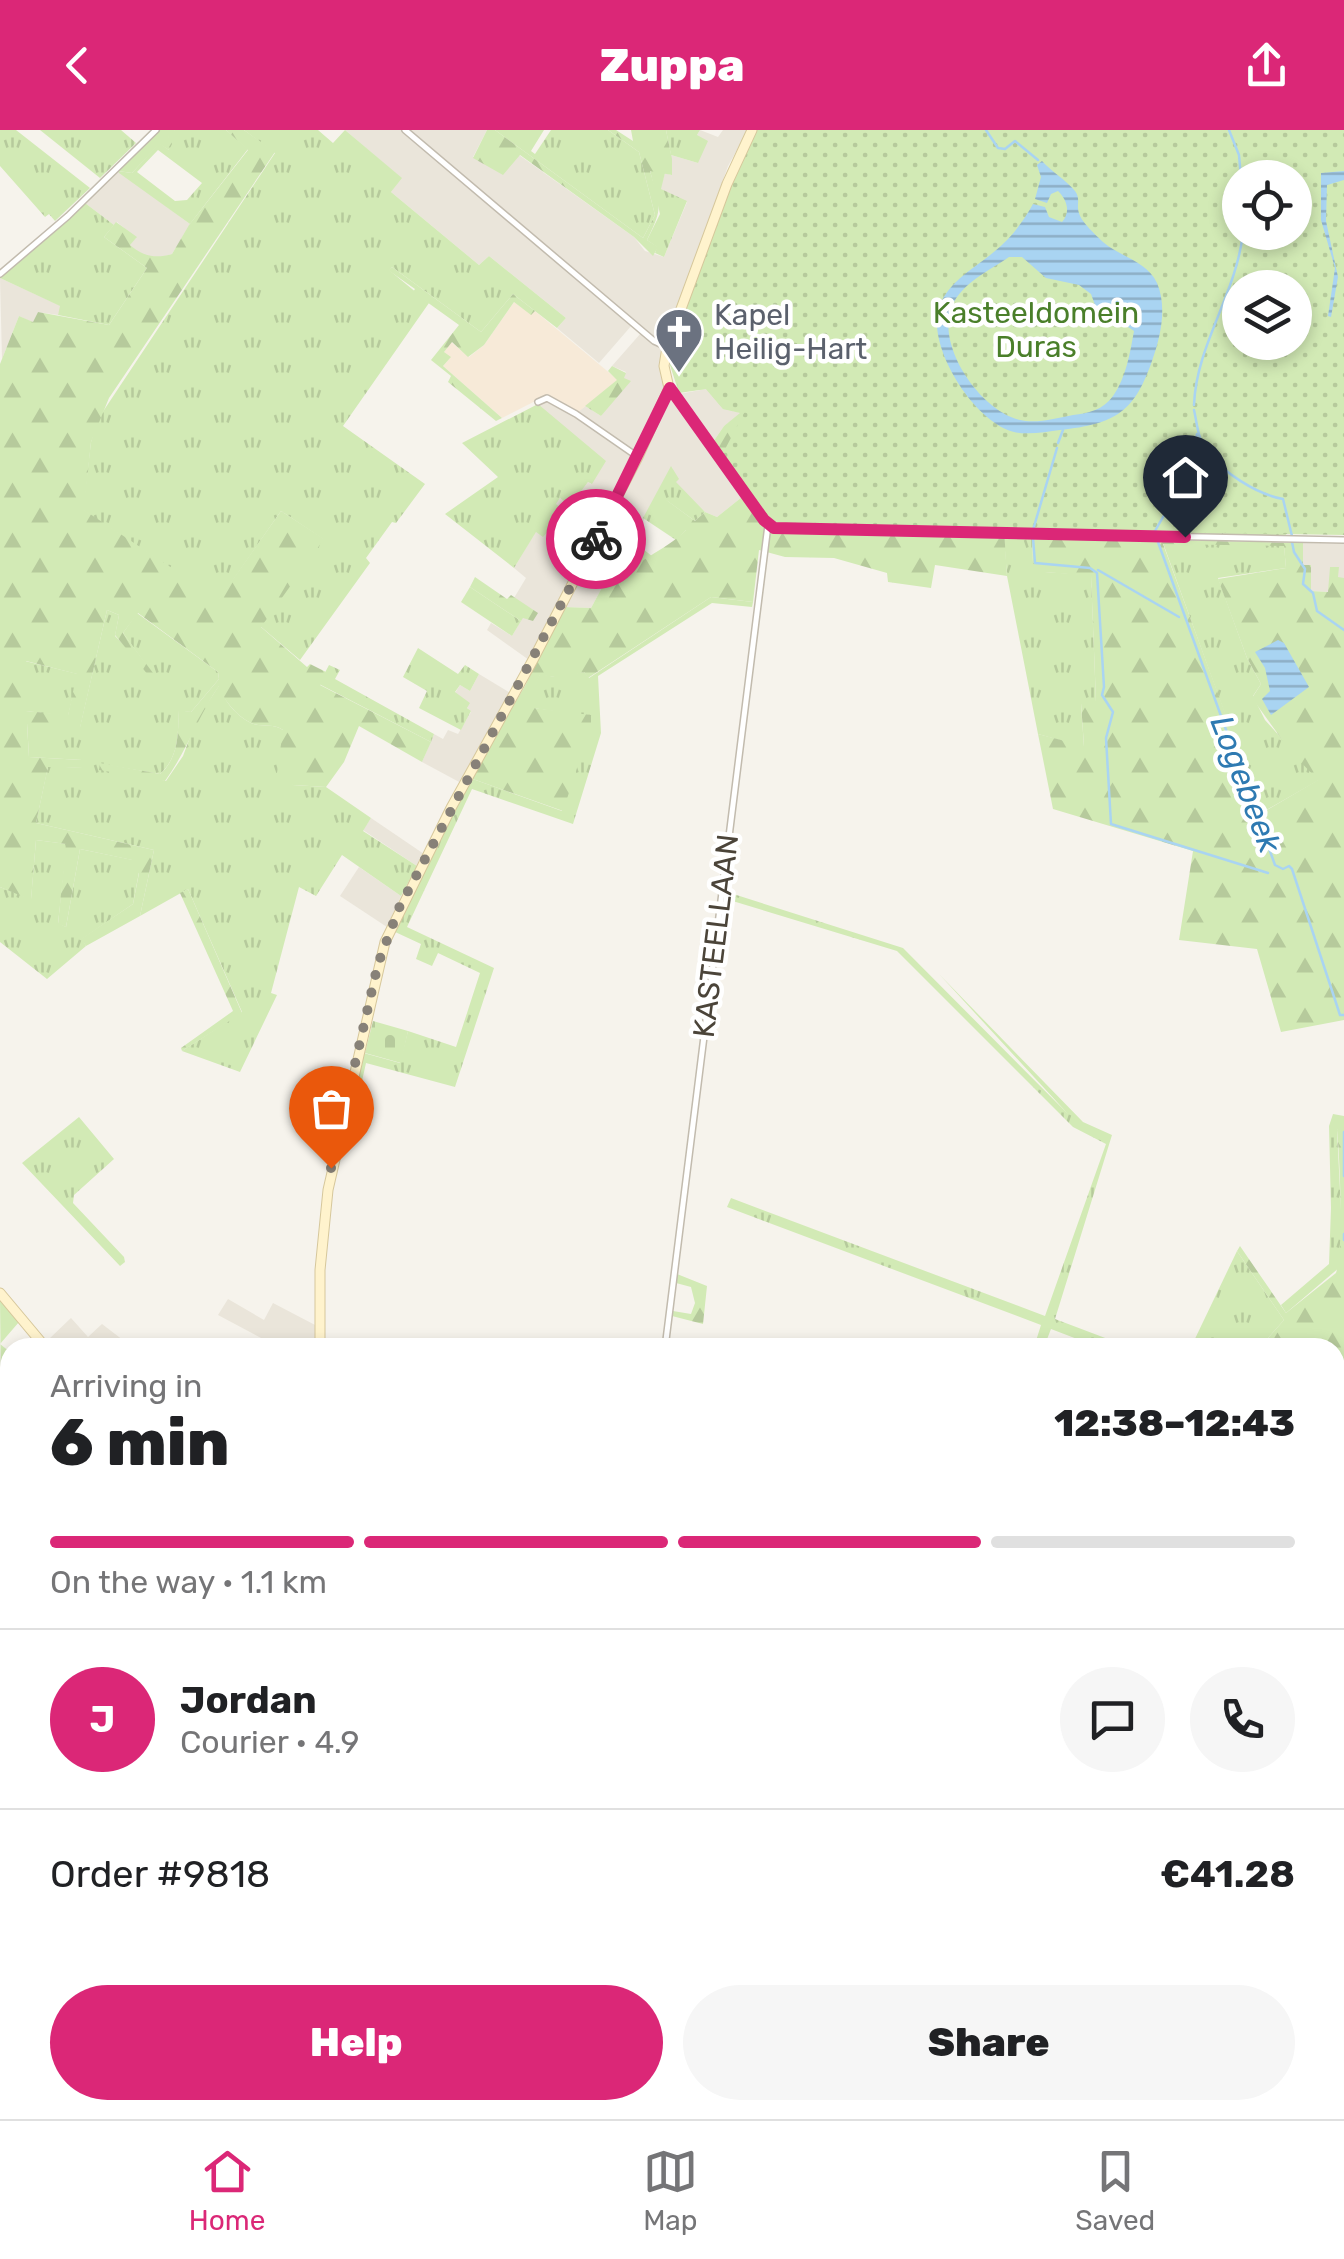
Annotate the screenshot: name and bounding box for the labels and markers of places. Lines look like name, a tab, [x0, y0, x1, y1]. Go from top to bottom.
place label: Kapel Heilig-Hart	[714, 297, 868, 367]
church icon: Kapel Heilig-Hart	[653, 306, 705, 374]
pin	[1143, 435, 1228, 538]
pin	[289, 1066, 374, 1169]

